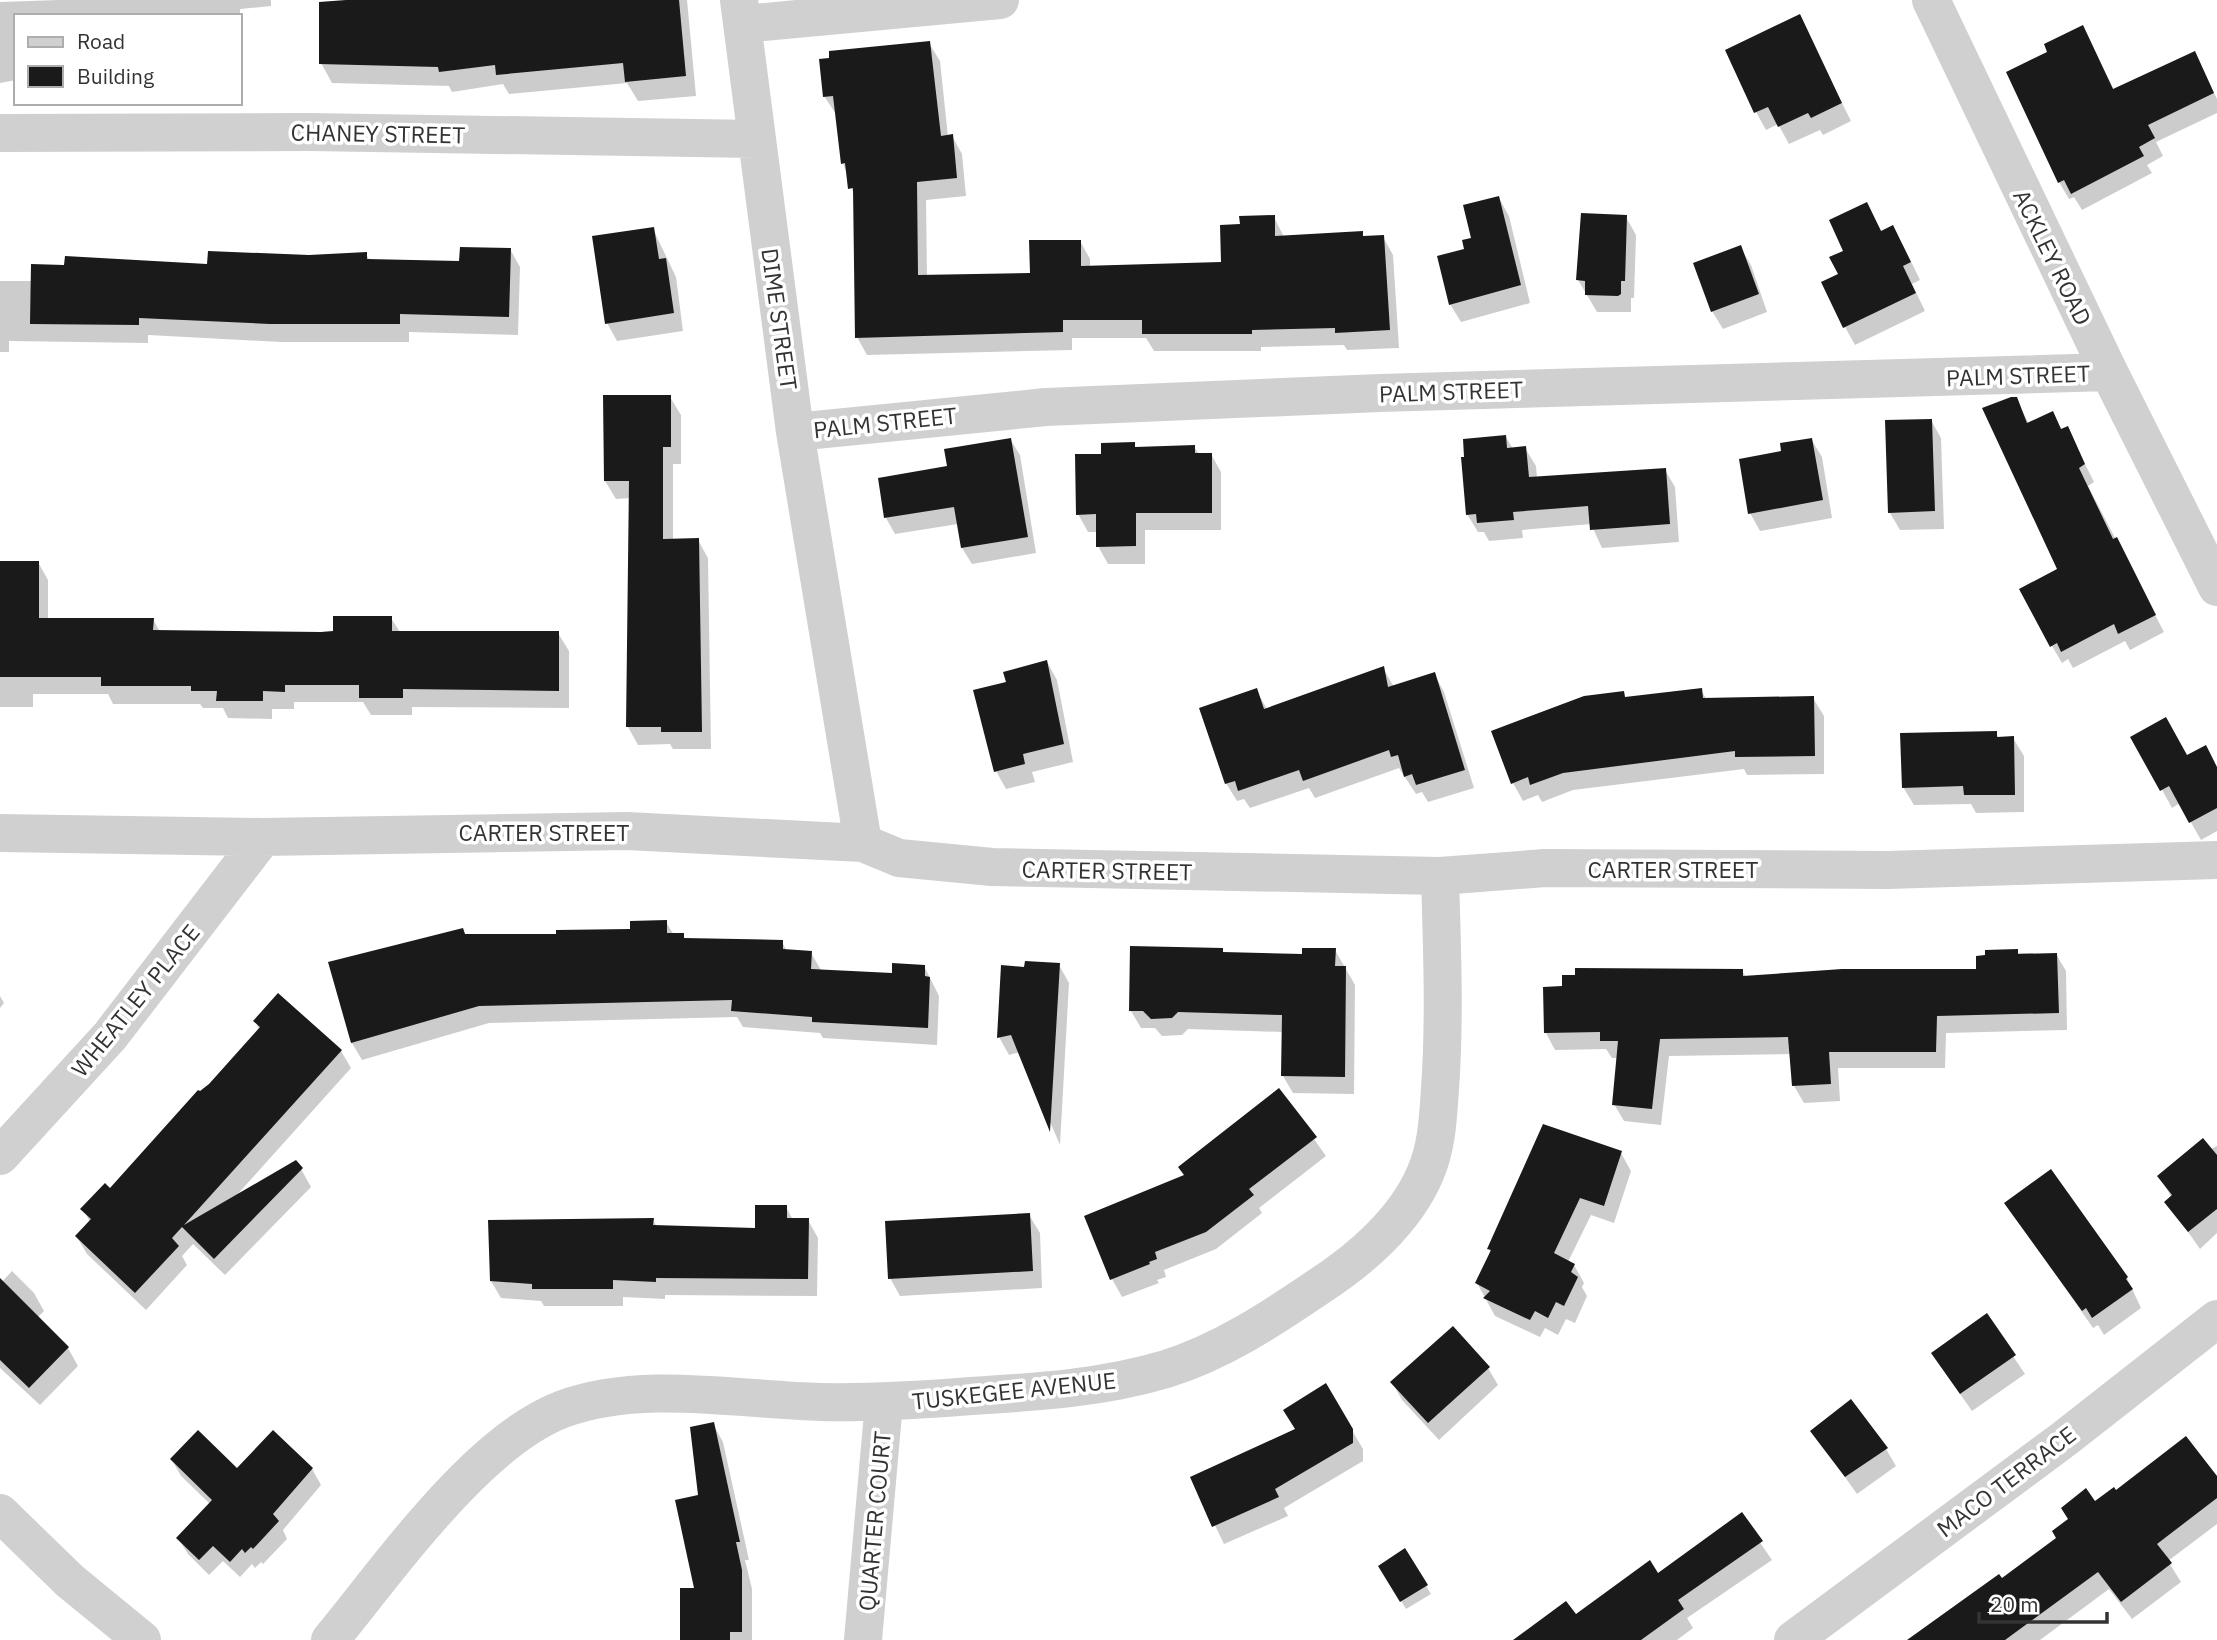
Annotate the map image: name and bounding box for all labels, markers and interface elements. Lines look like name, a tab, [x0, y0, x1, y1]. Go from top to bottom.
legend	[14, 14, 242, 105]
text: Road	[77, 27, 125, 55]
text: Building	[77, 62, 154, 90]
street label: CHANEY STREET	[291, 116, 465, 150]
street label: ACKLEY ROAD	[2007, 184, 2099, 330]
street label: DIME STREET	[755, 246, 805, 392]
street label: PALM STREET	[1945, 357, 2091, 393]
street label: PALM STREET	[1378, 373, 1524, 409]
street label: PALM STREET	[812, 400, 958, 444]
street label: CARTER STREET	[459, 817, 629, 847]
street label: CARTER STREET	[1021, 854, 1193, 886]
street label: CARTER STREET	[1588, 854, 1758, 884]
street label: WHEATLEY PLACE	[64, 917, 206, 1083]
street label: TUSKEGEE AVENUE	[911, 1364, 1117, 1416]
street label: MACO TERRACE	[1930, 1419, 2082, 1543]
street label: QUARTER COURT	[851, 1430, 897, 1612]
scale bar	[1979, 1580, 2107, 1624]
text: 20 m	[1990, 1590, 2039, 1618]

